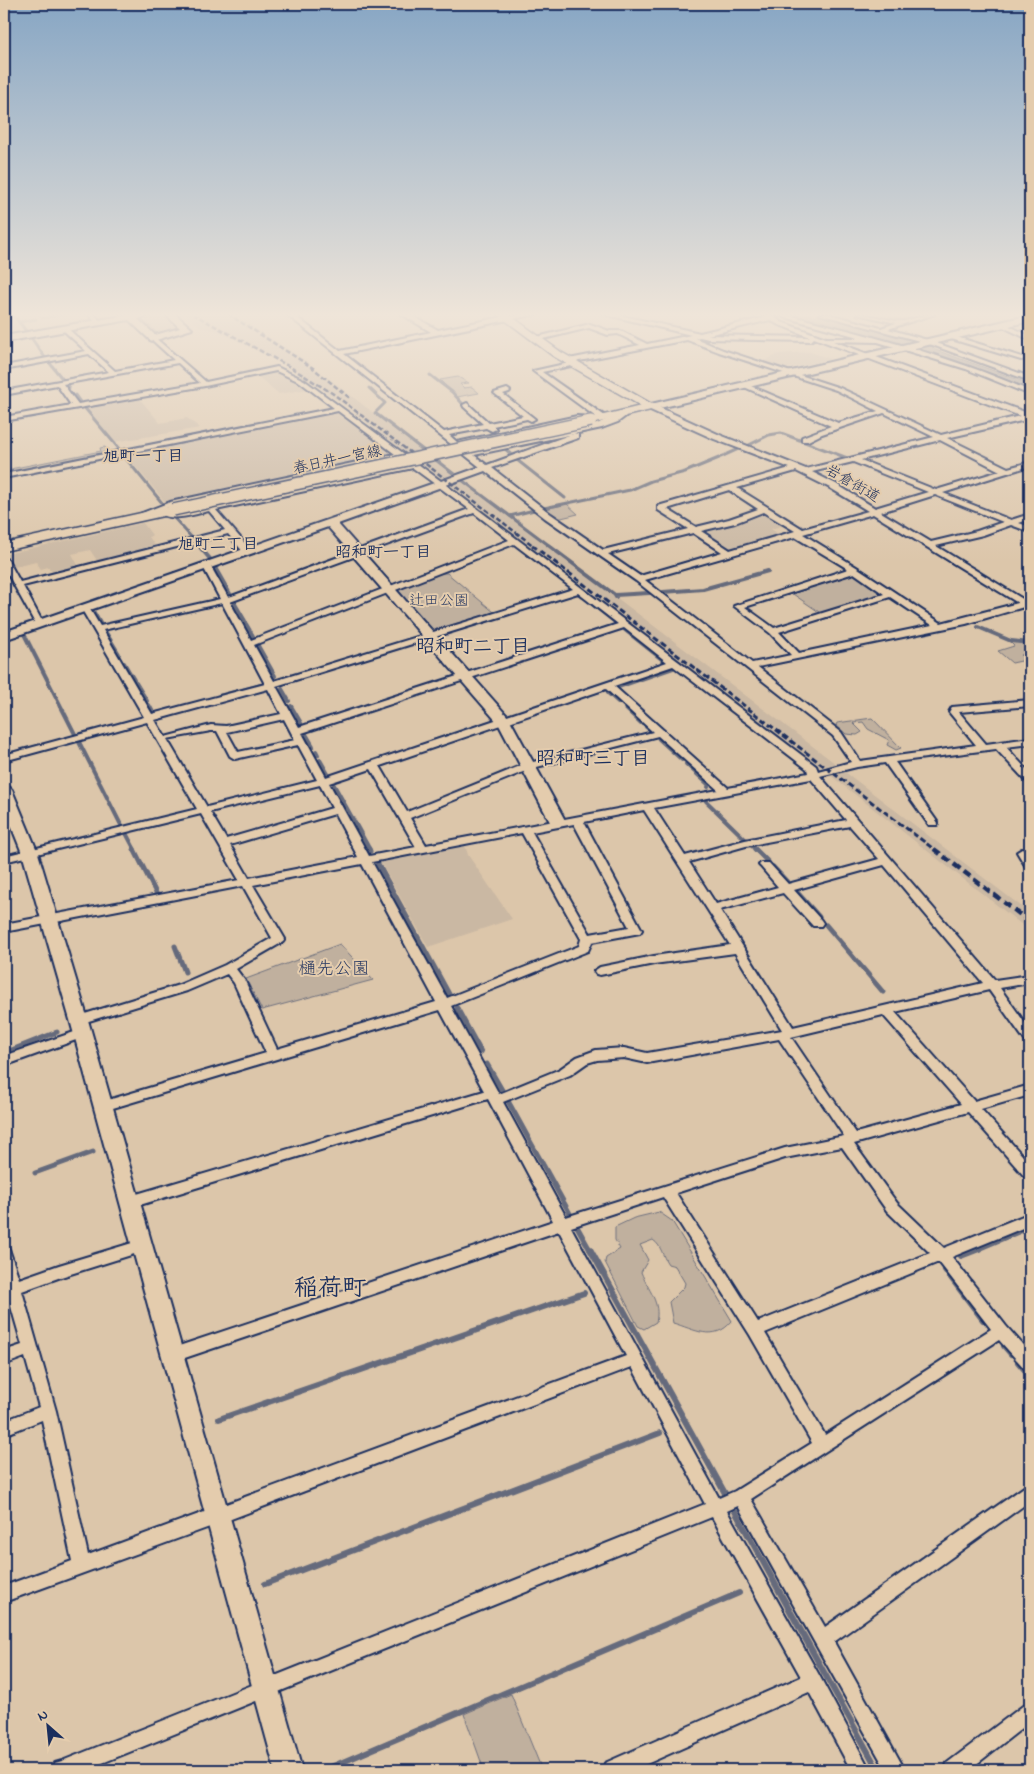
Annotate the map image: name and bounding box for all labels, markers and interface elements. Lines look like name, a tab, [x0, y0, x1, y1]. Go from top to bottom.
street label: 春日井一宮線	[291, 440, 384, 480]
district label: 旭町一丁目	[103, 445, 183, 469]
street label: 岩倉街道	[821, 459, 884, 508]
district label: 旭町二丁目	[178, 533, 258, 557]
district label: 昭和町一丁目	[335, 541, 431, 565]
park label: 辻田公園	[409, 590, 469, 612]
district label: 昭和町二丁目	[416, 634, 530, 661]
district label: 昭和町三丁目	[536, 746, 650, 773]
park label: 樋先公園	[298, 957, 370, 983]
district label: 稲荷町	[294, 1272, 366, 1307]
north arrow	[22, 1702, 72, 1752]
text: N	[34, 1704, 52, 1727]

